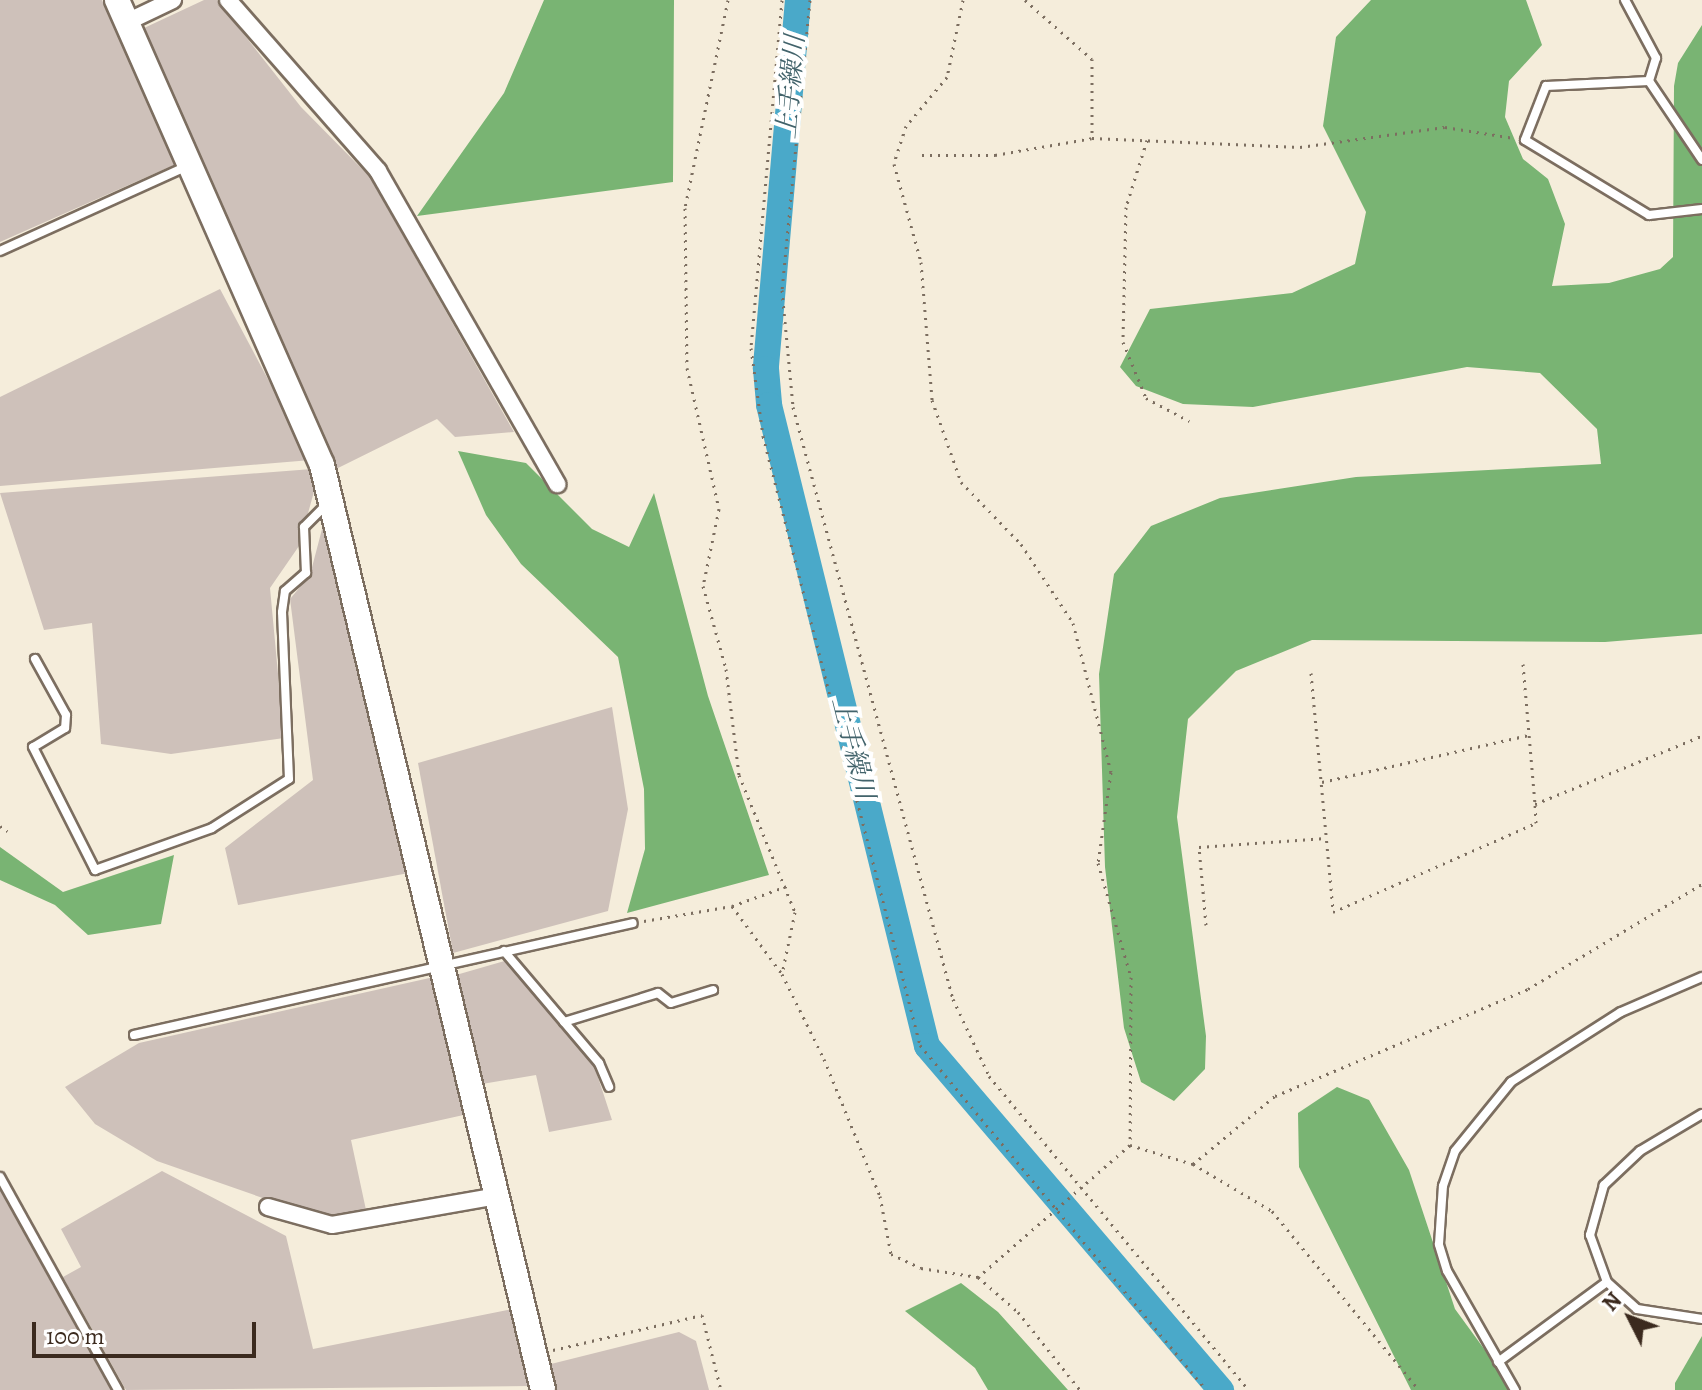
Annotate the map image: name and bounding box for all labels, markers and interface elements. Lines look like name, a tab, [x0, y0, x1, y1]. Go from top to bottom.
water label: 上手繰川	[771, 34, 811, 140]
water label: 上手繰川	[825, 694, 881, 802]
north arrow	[1590, 1278, 1670, 1358]
text: N	[1596, 1286, 1629, 1318]
scale bar	[36, 1306, 260, 1356]
text: 100 m	[46, 1320, 105, 1352]

